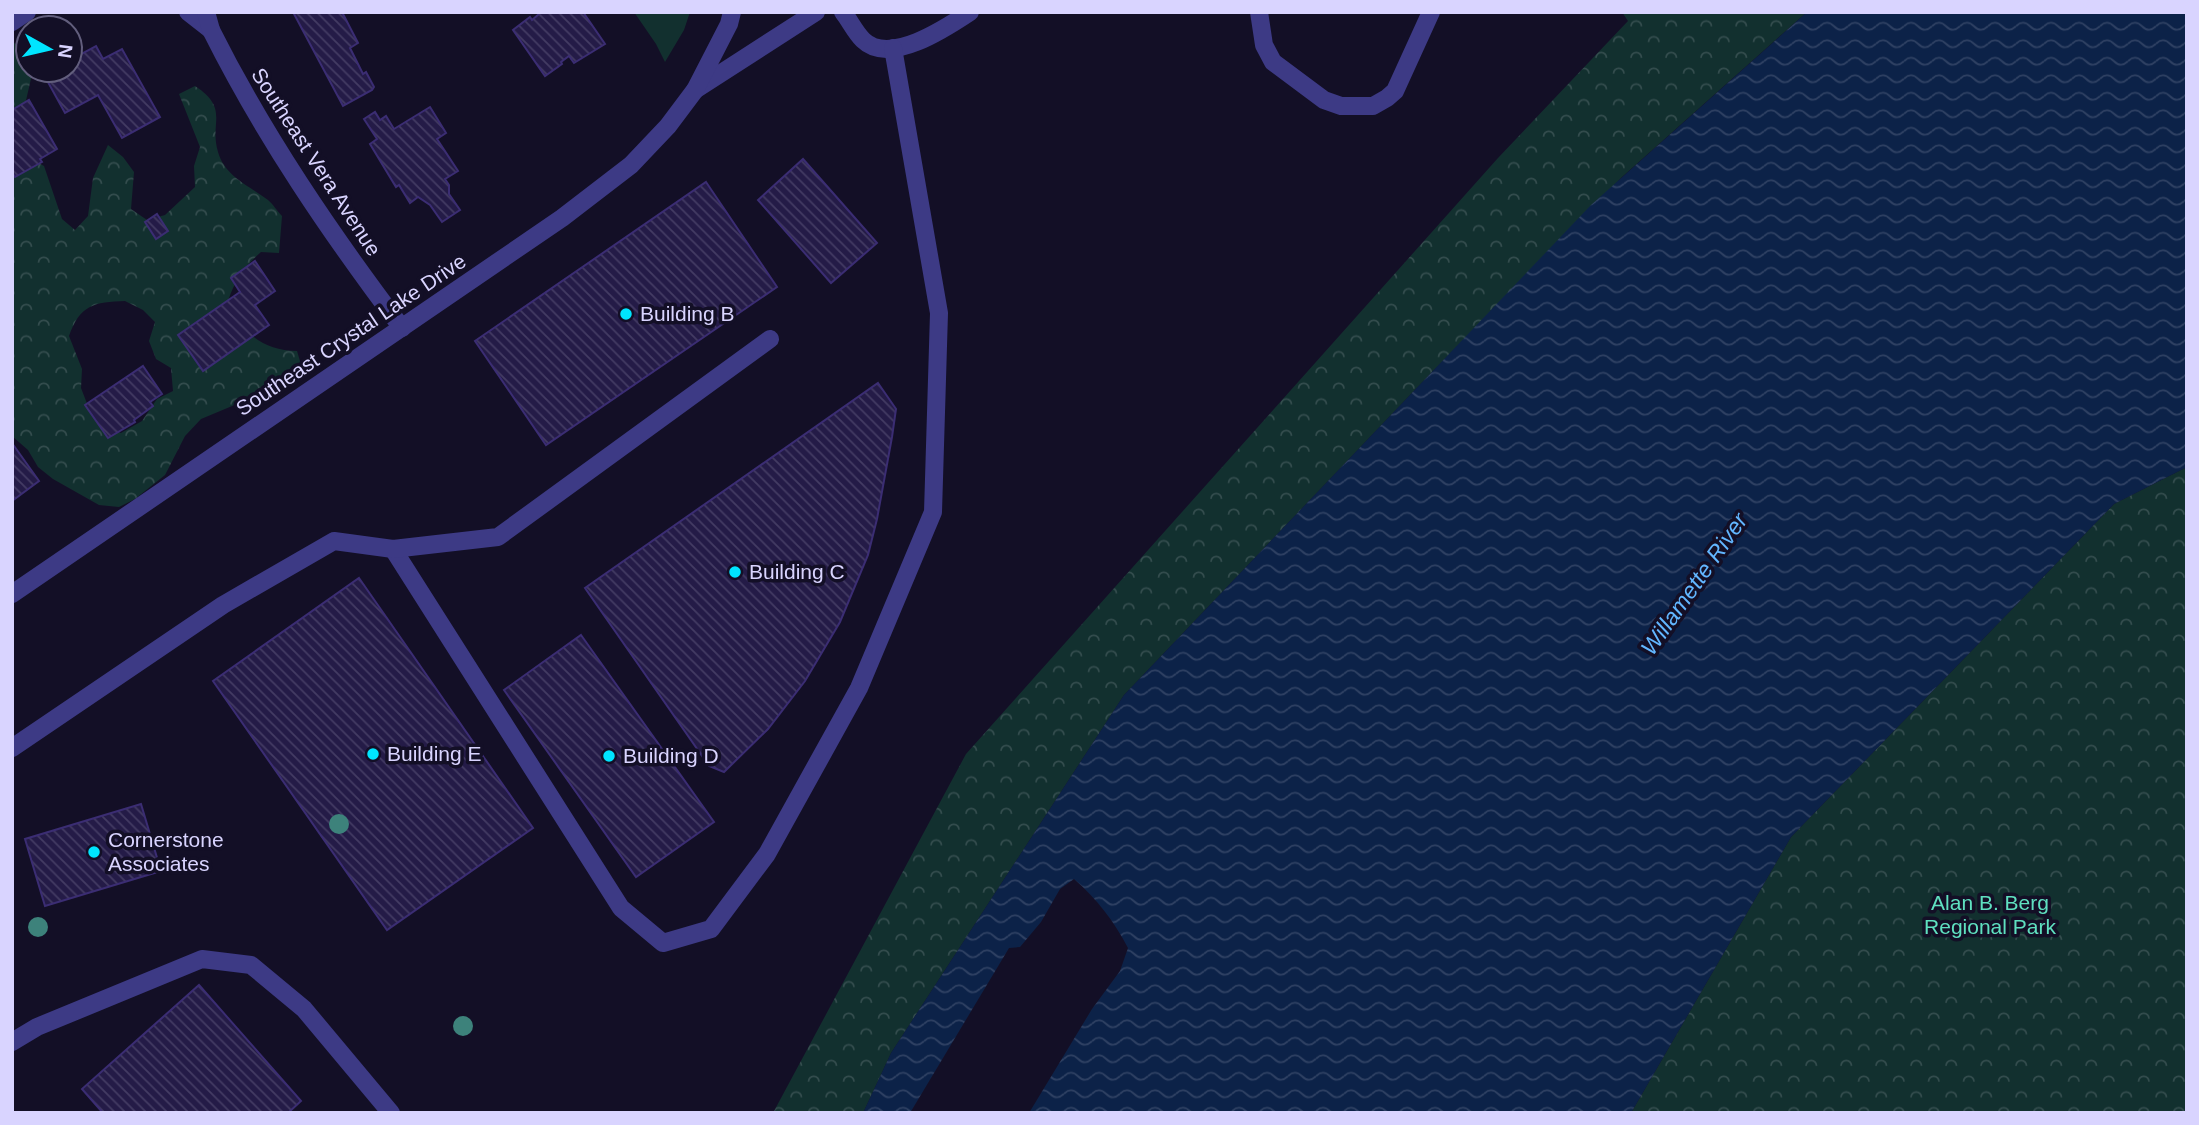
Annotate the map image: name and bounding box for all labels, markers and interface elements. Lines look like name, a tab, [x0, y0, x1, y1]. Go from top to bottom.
north arrow	[14, 14, 84, 84]
text: N	[54, 43, 77, 60]
street label: Southeast Vera Avenue	[247, 64, 386, 260]
street label: Southeast Crystal Lake Drive	[232, 249, 470, 420]
place label: Building B	[640, 302, 735, 325]
marker: Building B	[618, 306, 634, 322]
water label: Willamette River	[1635, 507, 1753, 660]
place label: Building C	[749, 560, 845, 583]
marker: Building C	[727, 564, 743, 580]
place label: Building E	[387, 742, 482, 765]
place label: Building D	[623, 744, 719, 767]
marker: Building E	[365, 746, 381, 762]
marker: Building D	[601, 748, 617, 764]
place label: Cornerstone Associates	[108, 828, 224, 875]
marker: Cornerstone Associates	[86, 844, 102, 860]
park label: Alan B. Berg Regional Park	[1924, 891, 2056, 938]

